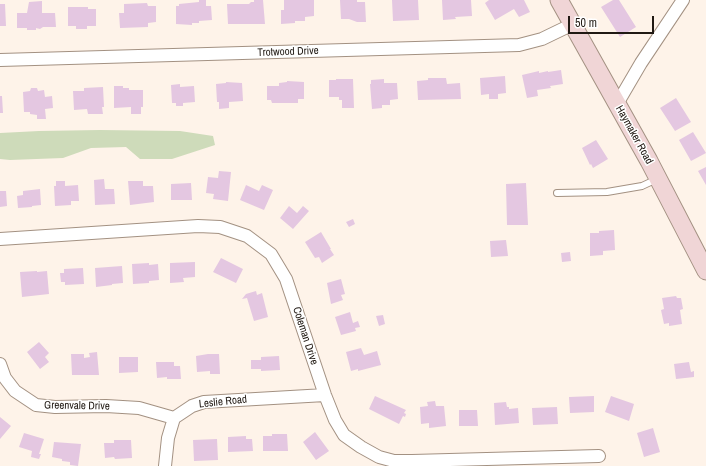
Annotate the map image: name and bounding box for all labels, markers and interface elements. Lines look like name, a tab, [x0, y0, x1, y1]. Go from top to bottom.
scale bar	[570, 8, 656, 34]
text: 50 m	[575, 15, 597, 31]
street label: Trotwood Drive	[257, 44, 319, 60]
street label: Haymaker Road	[612, 103, 656, 167]
street label: Coleman Drive	[289, 305, 321, 367]
street label: Leslie Road	[198, 393, 248, 411]
street label: Greenvale Drive	[44, 399, 110, 413]

